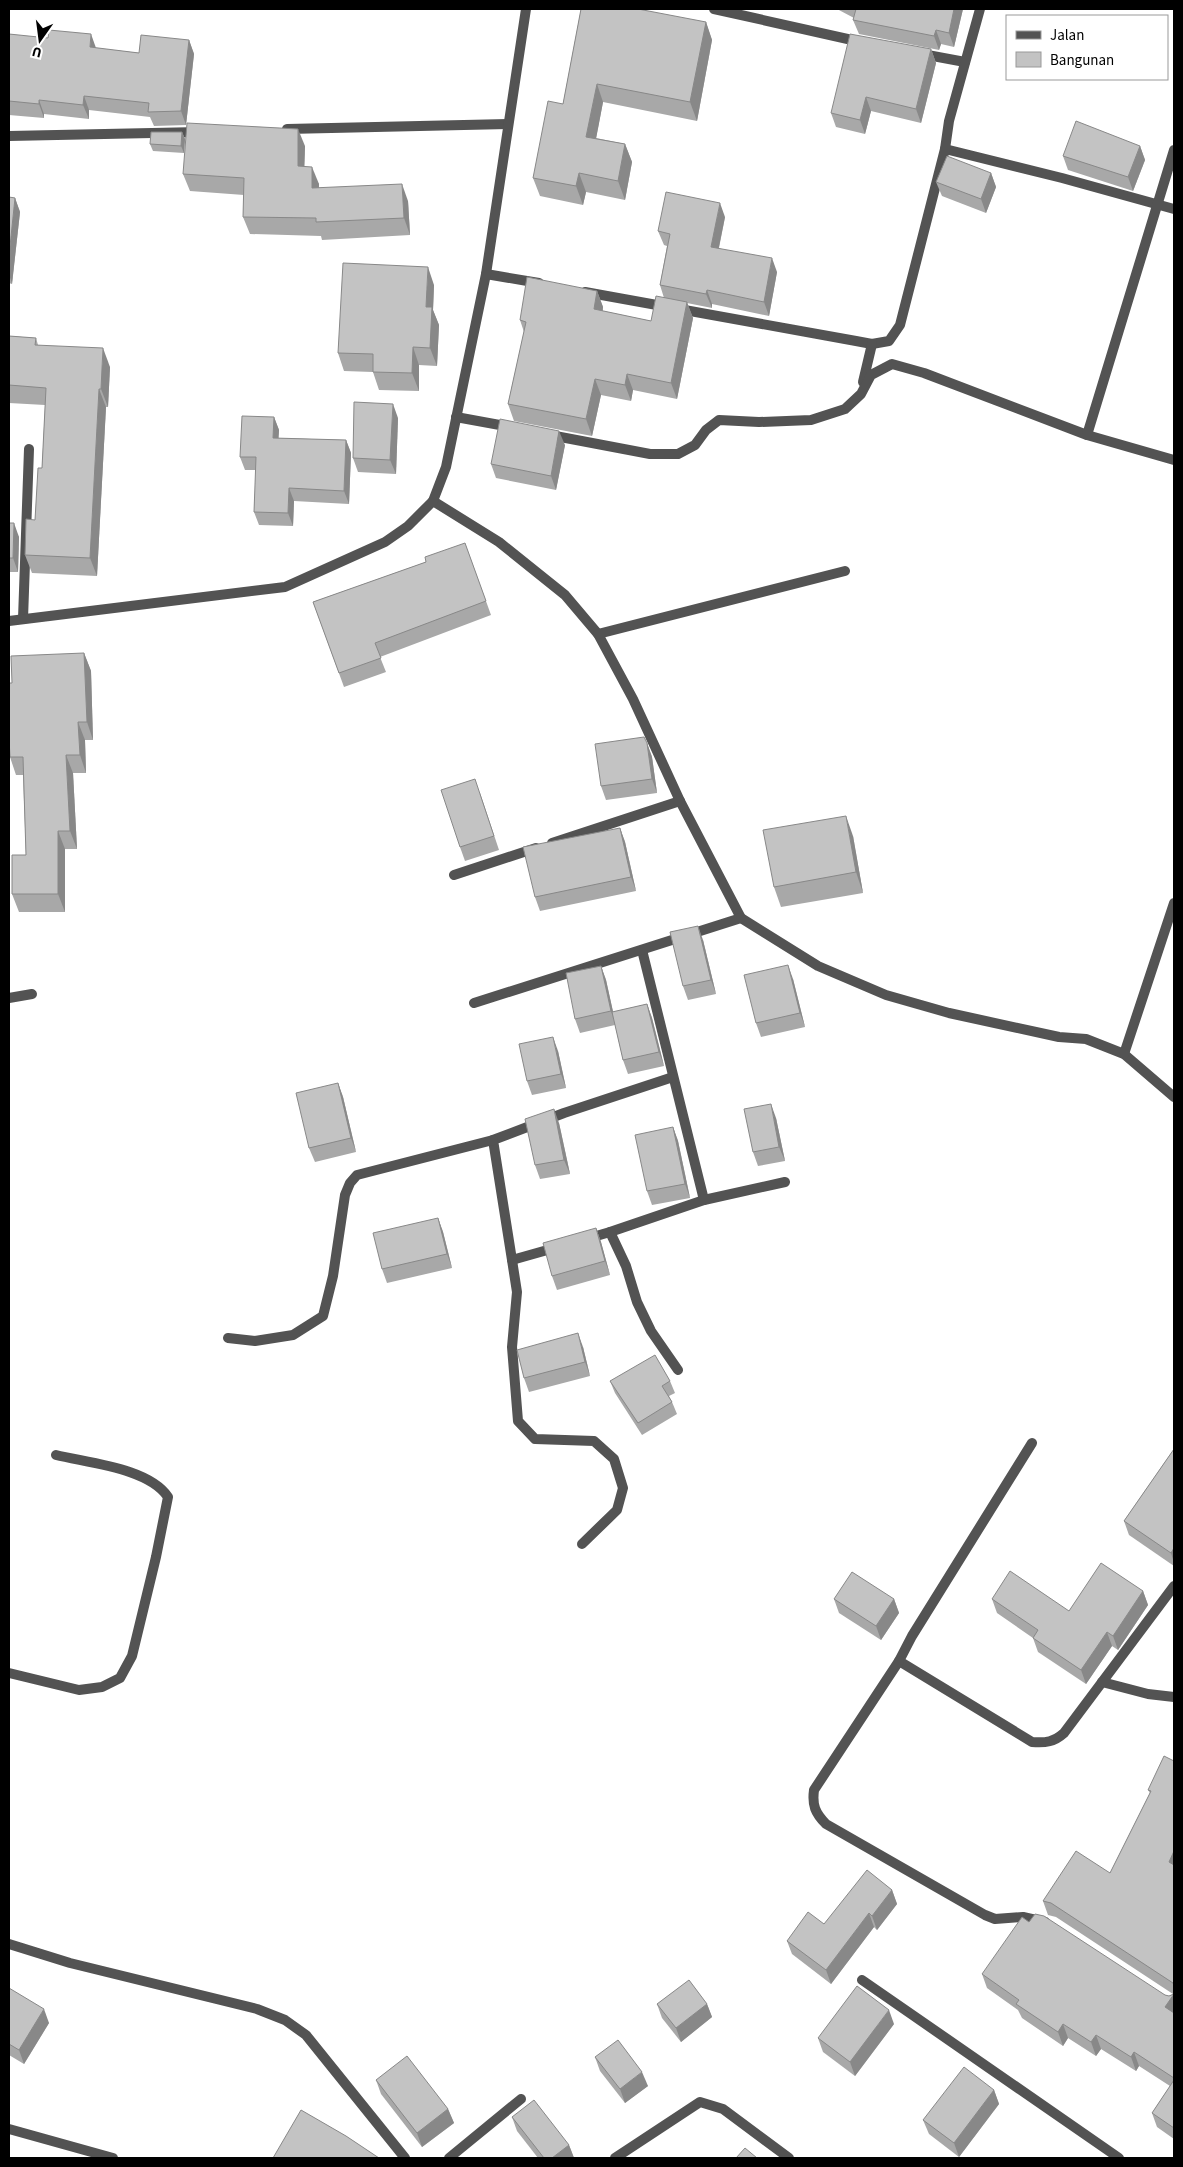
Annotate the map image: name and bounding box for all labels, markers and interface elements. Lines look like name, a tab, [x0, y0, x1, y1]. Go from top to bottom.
north arrow	[15, 15, 65, 65]
legend	[1006, 15, 1168, 80]
text: Jalan	[1050, 25, 1084, 46]
text: U	[30, 41, 44, 62]
text: Bangunan	[1050, 50, 1114, 71]

